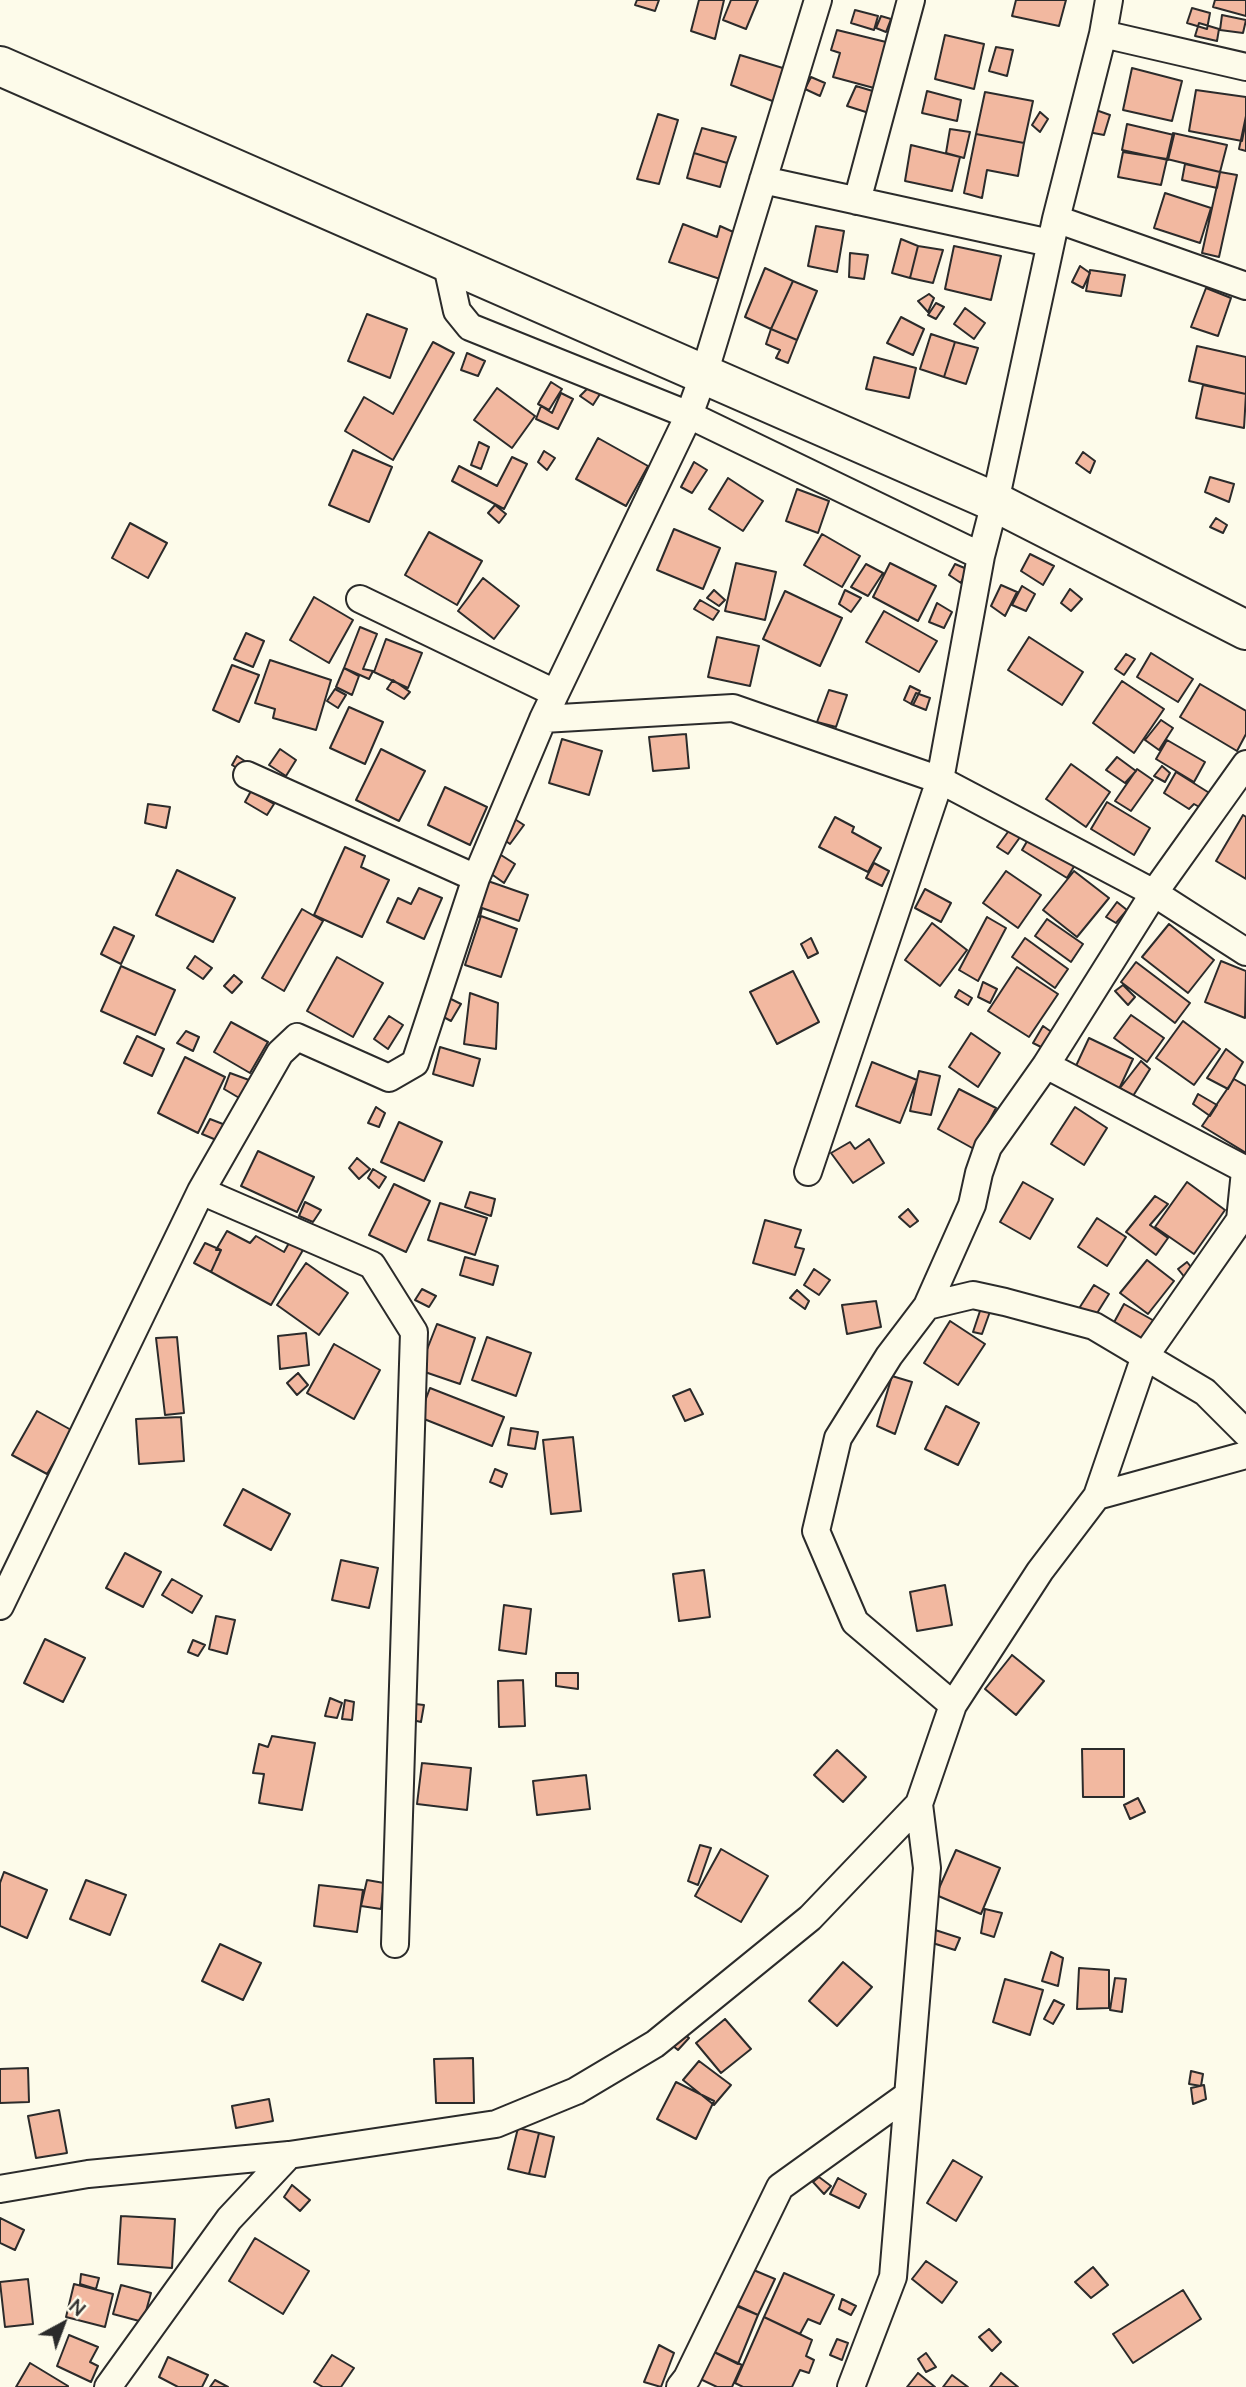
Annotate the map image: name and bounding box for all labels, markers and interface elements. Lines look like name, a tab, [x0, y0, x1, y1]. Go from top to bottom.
north arrow	[28, 2289, 98, 2359]
text: N	[63, 2294, 91, 2323]

